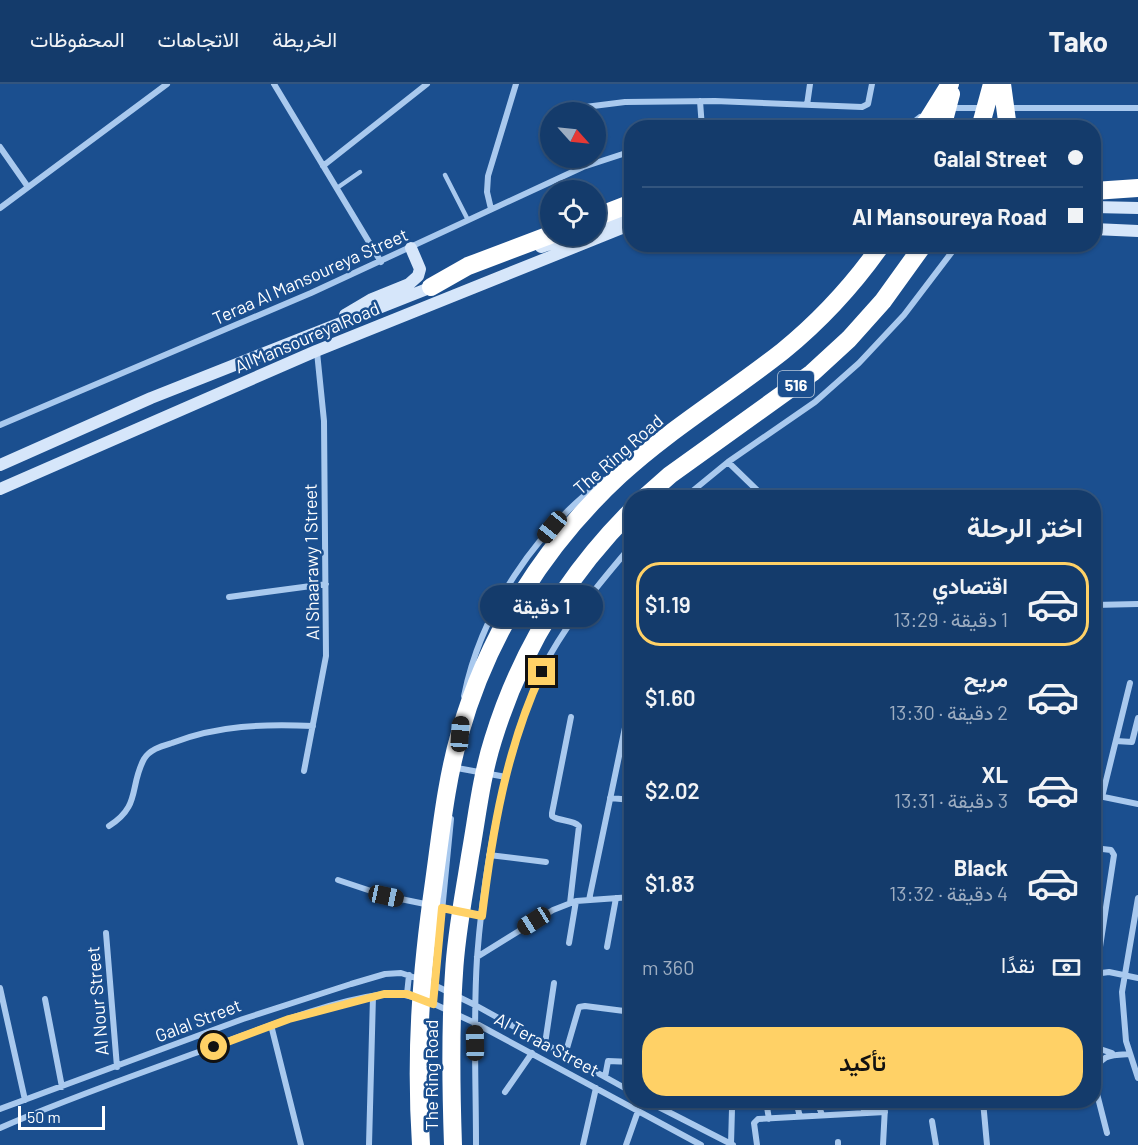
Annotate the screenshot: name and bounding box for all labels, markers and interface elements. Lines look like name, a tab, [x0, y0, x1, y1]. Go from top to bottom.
text: Tako	[1049, 24, 1108, 58]
text: المحفوظات	[30, 26, 125, 51]
text: الاتجاهات	[158, 26, 239, 51]
text: الخريطة	[272, 26, 337, 51]
north arrow	[540, 102, 606, 168]
map controls	[540, 102, 606, 246]
text: Galal Street	[934, 145, 1047, 171]
button: locate	[540, 180, 606, 246]
text: Al Mansoureya Road	[852, 203, 1047, 229]
street label: Teraa Al Mansoureya Street	[209, 223, 411, 329]
street label: Al Mansoureya Road	[231, 297, 383, 377]
road number: 516	[778, 371, 814, 397]
street label: The Ring Road	[569, 409, 667, 499]
street label: Al Shaarawy 1 Street	[299, 483, 323, 641]
car	[534, 507, 570, 547]
text: اختر الرحلة	[967, 510, 1083, 542]
text: اقتصادي	[932, 572, 1008, 598]
icon: car	[1026, 577, 1080, 631]
callout: 1 دقيقة	[480, 585, 604, 627]
text: $1.19	[645, 591, 691, 617]
text: 1 دقيقة	[512, 594, 571, 618]
text: 1 دقيقة · 13:29	[893, 607, 1008, 631]
route end	[528, 658, 555, 685]
text: مريح	[964, 665, 1008, 691]
icon: car	[1026, 670, 1080, 724]
text: $1.60	[645, 684, 695, 710]
text: 2 دقيقة · 13:30	[889, 700, 1008, 724]
car	[450, 715, 470, 753]
text: XL	[982, 761, 1008, 787]
icon: car	[1026, 763, 1080, 817]
text: $2.02	[645, 777, 700, 803]
text: 3 دقيقة · 13:31	[894, 788, 1008, 812]
text: Black	[954, 854, 1008, 880]
icon: car	[1026, 856, 1080, 910]
text: $1.83	[645, 870, 695, 896]
text: 4 دقيقة · 13:32	[889, 881, 1008, 905]
car	[367, 883, 405, 909]
car	[514, 904, 554, 938]
street label: Al Nour Street	[81, 945, 113, 1057]
text: نقدًا	[1001, 951, 1035, 977]
icon: cash	[1050, 951, 1083, 984]
text: 360 m	[642, 955, 694, 979]
street label: Galal Street	[152, 994, 244, 1046]
street label: Al Teraa Street	[491, 1007, 603, 1081]
street label: The Ring Road	[420, 1019, 442, 1131]
car	[466, 1025, 484, 1061]
button: تأكيد	[642, 1027, 1083, 1096]
route start	[200, 1033, 227, 1060]
scale bar	[18, 1103, 105, 1130]
text: 50 m	[27, 1107, 61, 1126]

